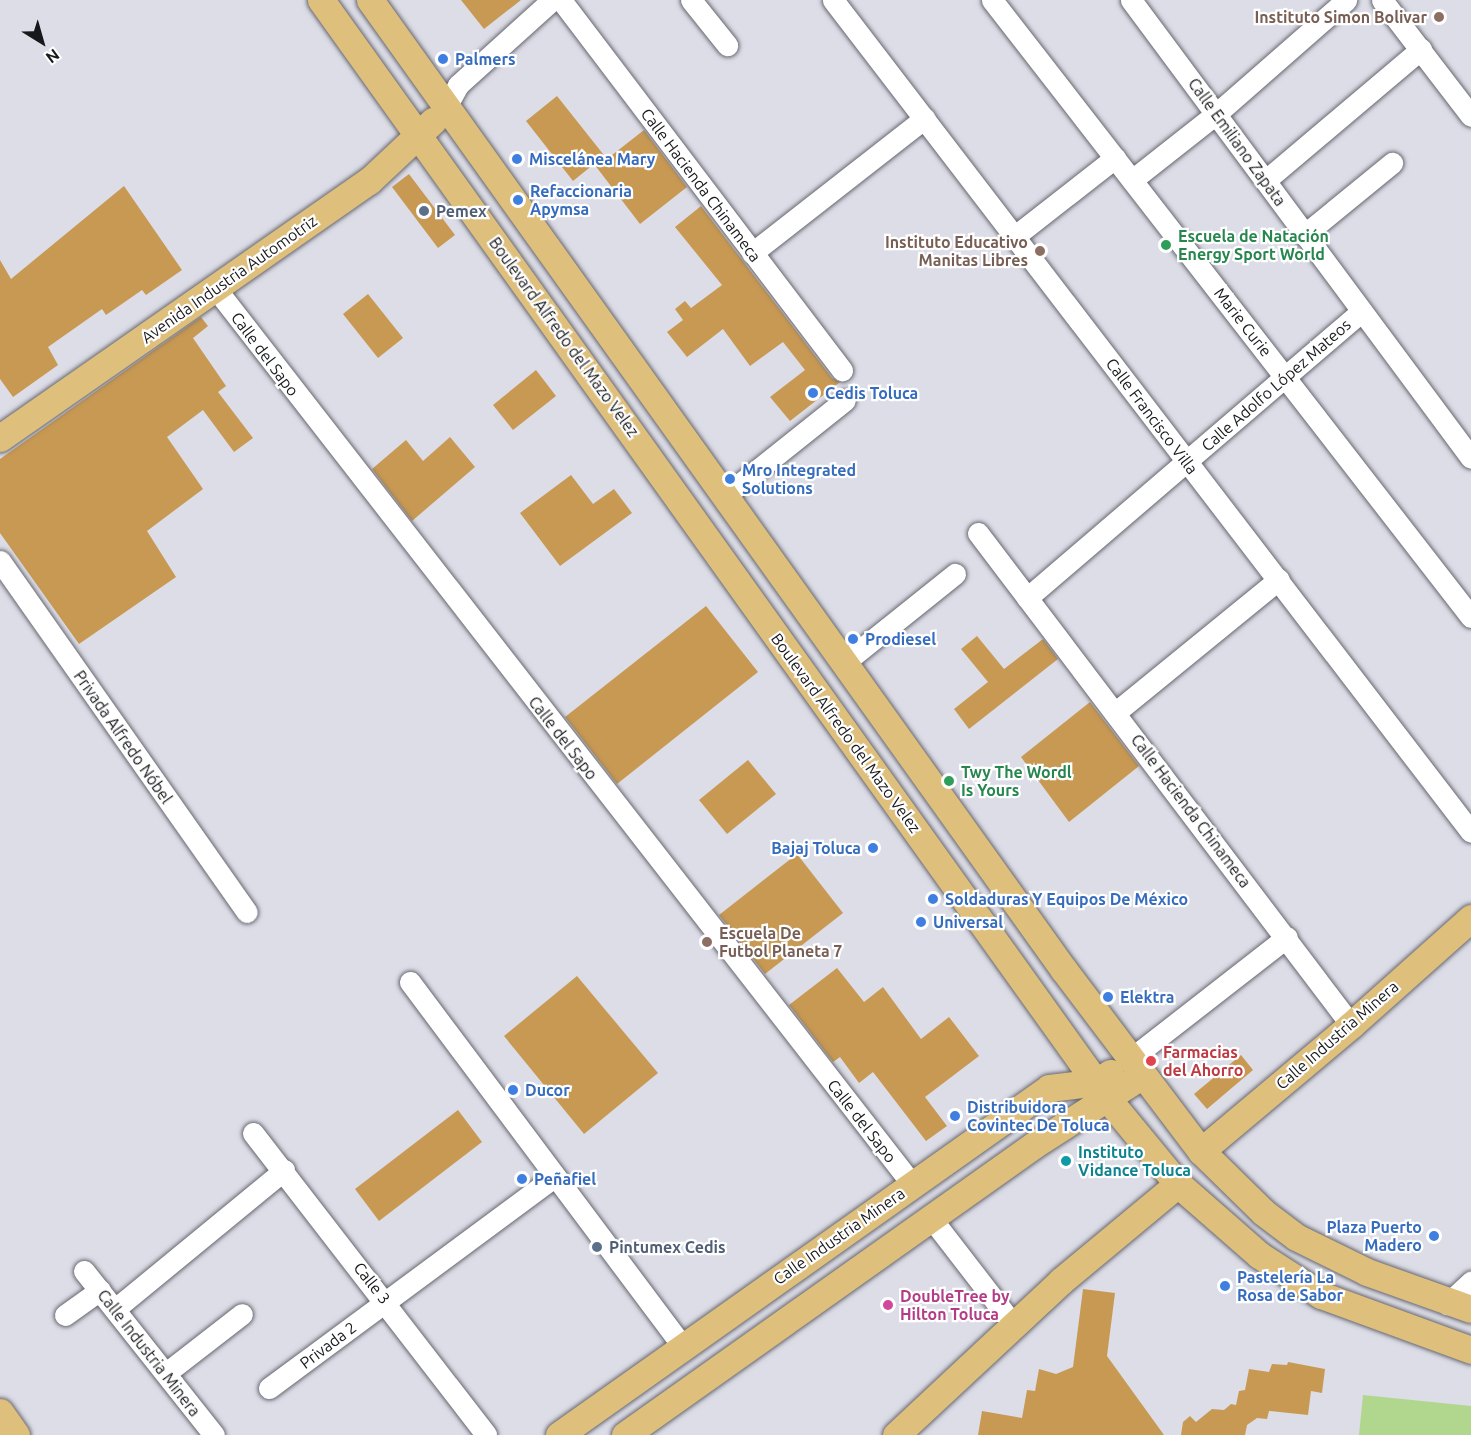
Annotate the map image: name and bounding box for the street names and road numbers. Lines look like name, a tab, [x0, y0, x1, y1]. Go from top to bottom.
street label: Calle Emiliano Zapata	[1184, 74, 1290, 210]
street label: Calle Hacienda Chinameca	[637, 104, 765, 266]
street label: Avenida Industria Automotriz	[138, 211, 320, 347]
street label: Boulevard Alfredo del Mazo Velez	[485, 233, 643, 441]
street label: Marie Curie	[1210, 284, 1276, 360]
street label: Calle del Sapo	[227, 308, 303, 400]
street label: Calle Adolfo López Mateos	[1197, 315, 1355, 455]
street label: Calle Francisco Villa	[1102, 354, 1202, 478]
street label: Boulevard Alfredo del Mazo Velez	[767, 629, 925, 837]
street label: Privada Alfredo Nóbel	[70, 667, 176, 807]
street label: Calle del Sapo	[525, 693, 601, 783]
street label: Calle Hacienda Chinameca	[1127, 730, 1255, 892]
street label: Calle Industria Minera	[1272, 977, 1402, 1093]
street label: Calle del Sapo	[824, 1076, 900, 1166]
street label: Calle Industria Minera	[770, 1183, 908, 1289]
street label: Calle 3	[350, 1258, 394, 1308]
street label: Calle Industria Minera	[93, 1286, 205, 1420]
street label: Privada 2	[296, 1318, 360, 1372]

